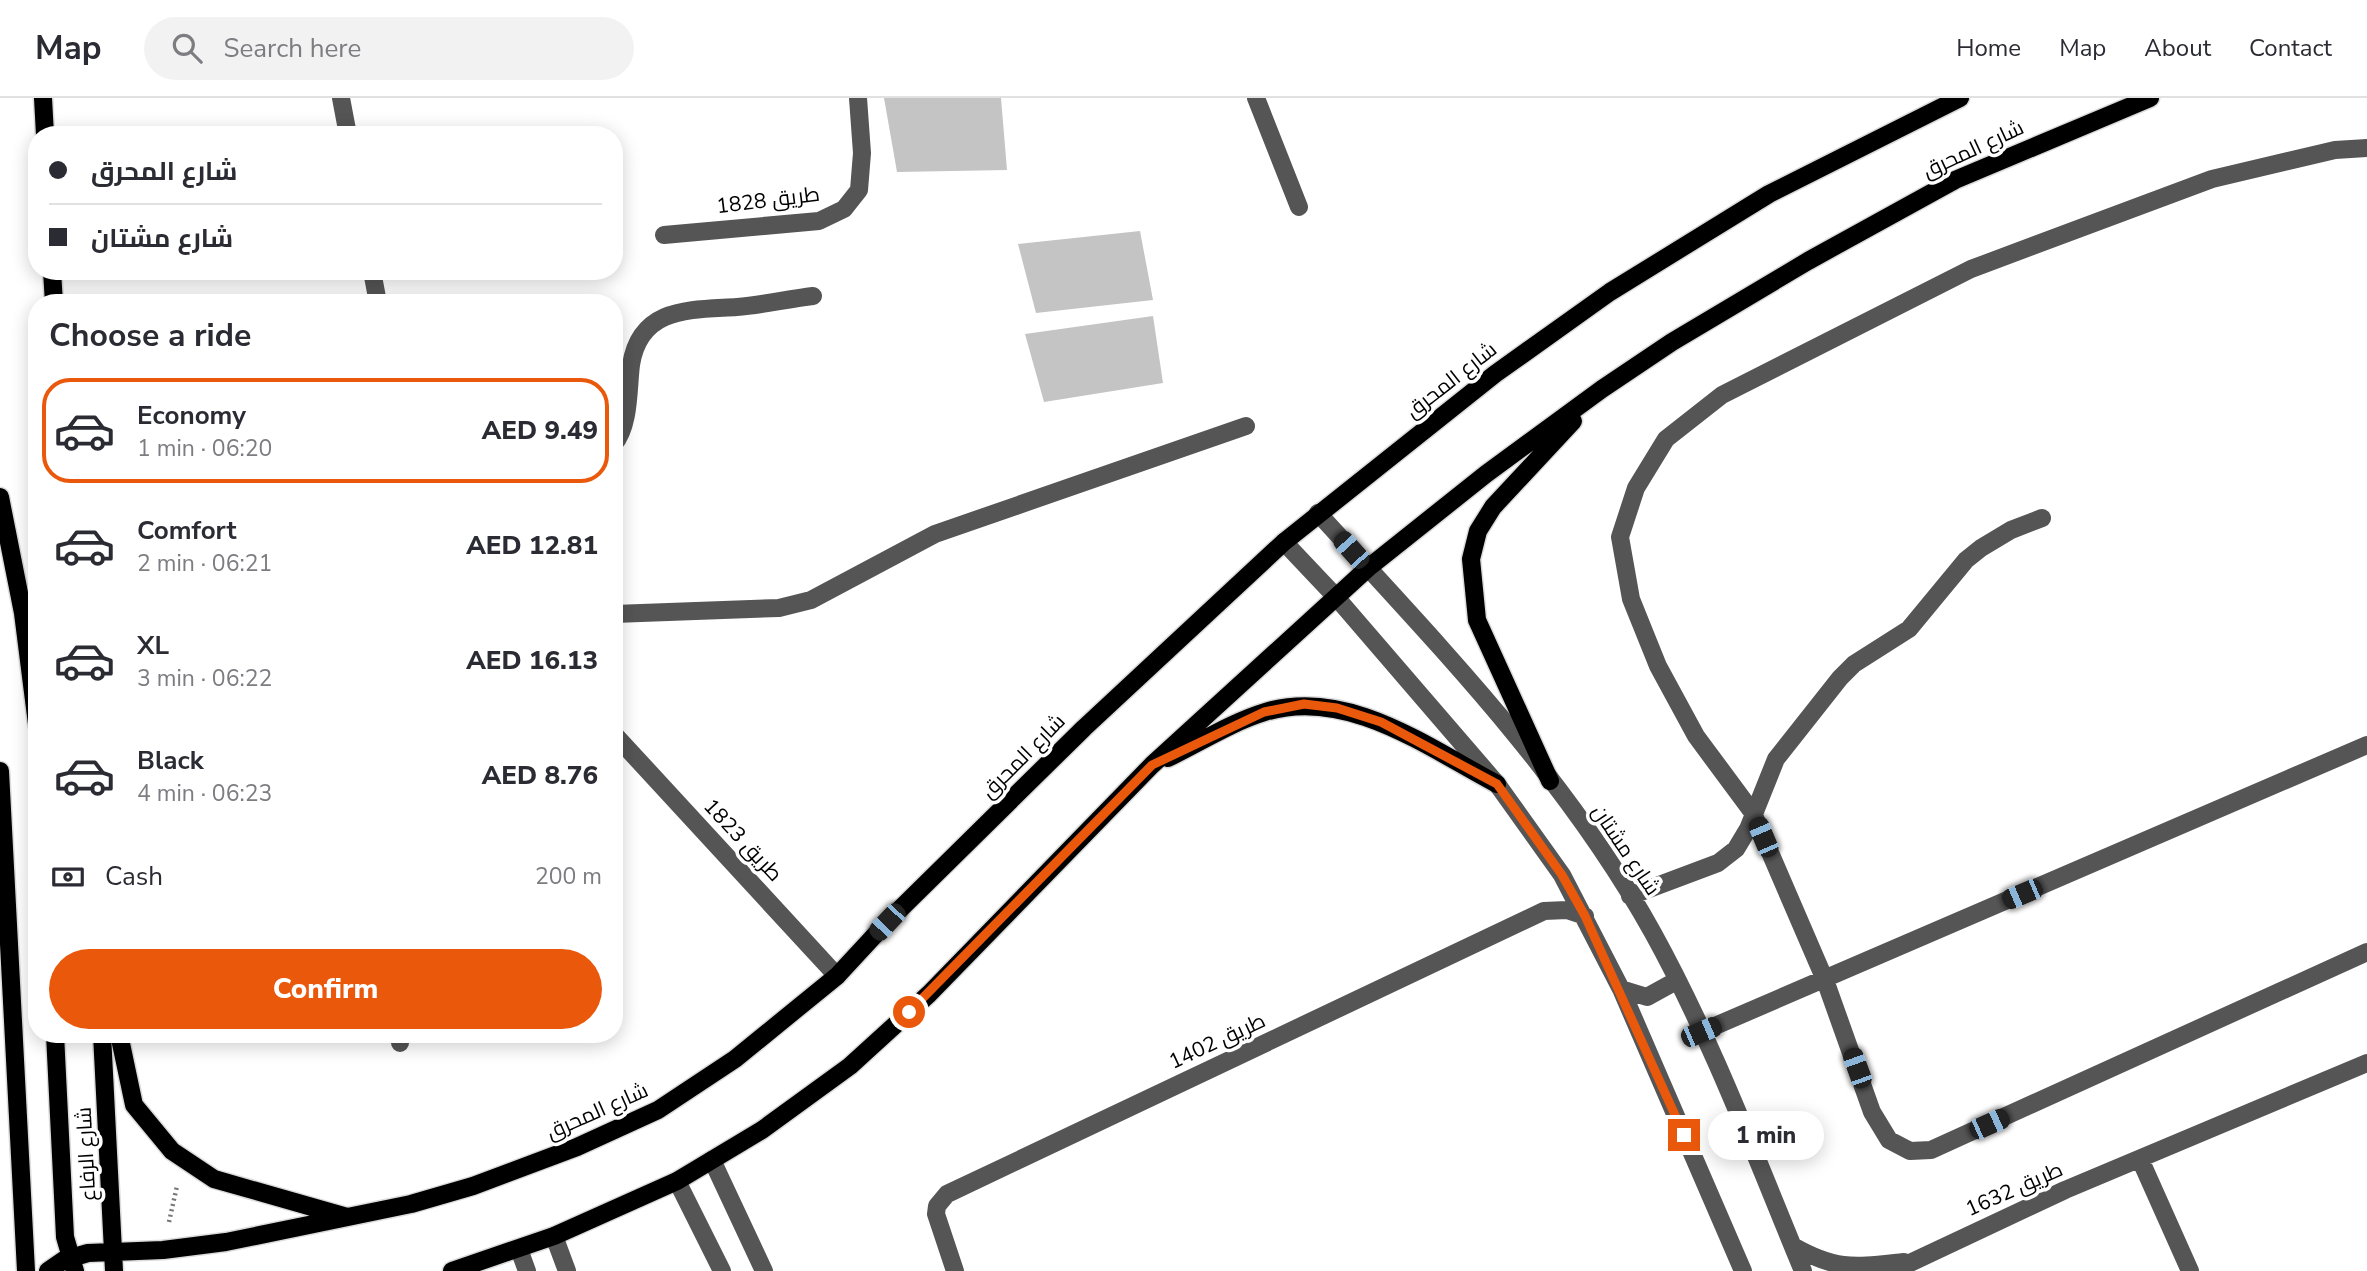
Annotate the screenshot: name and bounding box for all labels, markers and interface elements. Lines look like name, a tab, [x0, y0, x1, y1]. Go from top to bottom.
search box	[144, 17, 634, 80]
text: Map	[35, 26, 102, 71]
icon: search	[168, 29, 206, 67]
text: Search here	[224, 31, 361, 66]
text: Home	[1956, 32, 2021, 64]
text: Map	[2059, 32, 2106, 64]
text: About	[2144, 32, 2211, 64]
text: Contact	[2249, 32, 2332, 64]
street label: شارع المحرق	[1918, 113, 2028, 185]
text: شارع المحرق	[91, 154, 237, 189]
street label: طريق 1828	[715, 180, 821, 220]
text: شارع مشتان	[91, 221, 233, 256]
text: Choose a ride	[49, 314, 251, 357]
street label: شارع المحرق	[1400, 335, 1502, 425]
text: Economy	[137, 398, 246, 433]
icon: car	[53, 399, 116, 462]
text: AED 9.49	[482, 413, 598, 448]
text: 1 min · 06:20	[137, 433, 272, 464]
text: Comfort	[137, 513, 237, 548]
icon: car	[53, 514, 116, 577]
car	[1330, 527, 1373, 573]
text: AED 12.81	[466, 528, 598, 563]
text: 2 min · 06:21	[137, 548, 272, 579]
text: XL	[137, 628, 169, 663]
icon: car	[53, 629, 116, 692]
text: AED 16.13	[466, 643, 598, 678]
text: 3 min · 06:22	[137, 663, 272, 694]
street label: شارع المحرق	[975, 708, 1071, 804]
text: Black	[137, 743, 204, 778]
icon: car	[53, 744, 116, 807]
text: AED 8.76	[482, 758, 598, 793]
text: 4 min · 06:23	[137, 778, 272, 809]
street label: طريق 1823	[697, 792, 789, 888]
street label: شارع مشتان	[1585, 799, 1667, 901]
car	[1746, 814, 1781, 860]
icon: cash	[49, 858, 87, 896]
text: Cash	[105, 859, 163, 894]
text: 200 m	[535, 861, 602, 892]
car	[1999, 876, 2046, 912]
car	[865, 899, 910, 945]
button: Confirm	[49, 949, 602, 1029]
route start	[893, 996, 925, 1028]
street label: طريق 1402	[1164, 1006, 1270, 1076]
car	[1678, 1014, 1725, 1050]
car	[1840, 1045, 1875, 1091]
street label: شارع المحرق	[542, 1076, 652, 1146]
street label: شارع الرفاع	[70, 1106, 102, 1202]
car	[1966, 1106, 2013, 1142]
callout: 1 min	[1708, 1110, 1824, 1160]
route end	[1668, 1119, 1700, 1151]
text: 1 min	[1736, 1120, 1796, 1151]
street label: طريق 1632	[1961, 1155, 2067, 1223]

